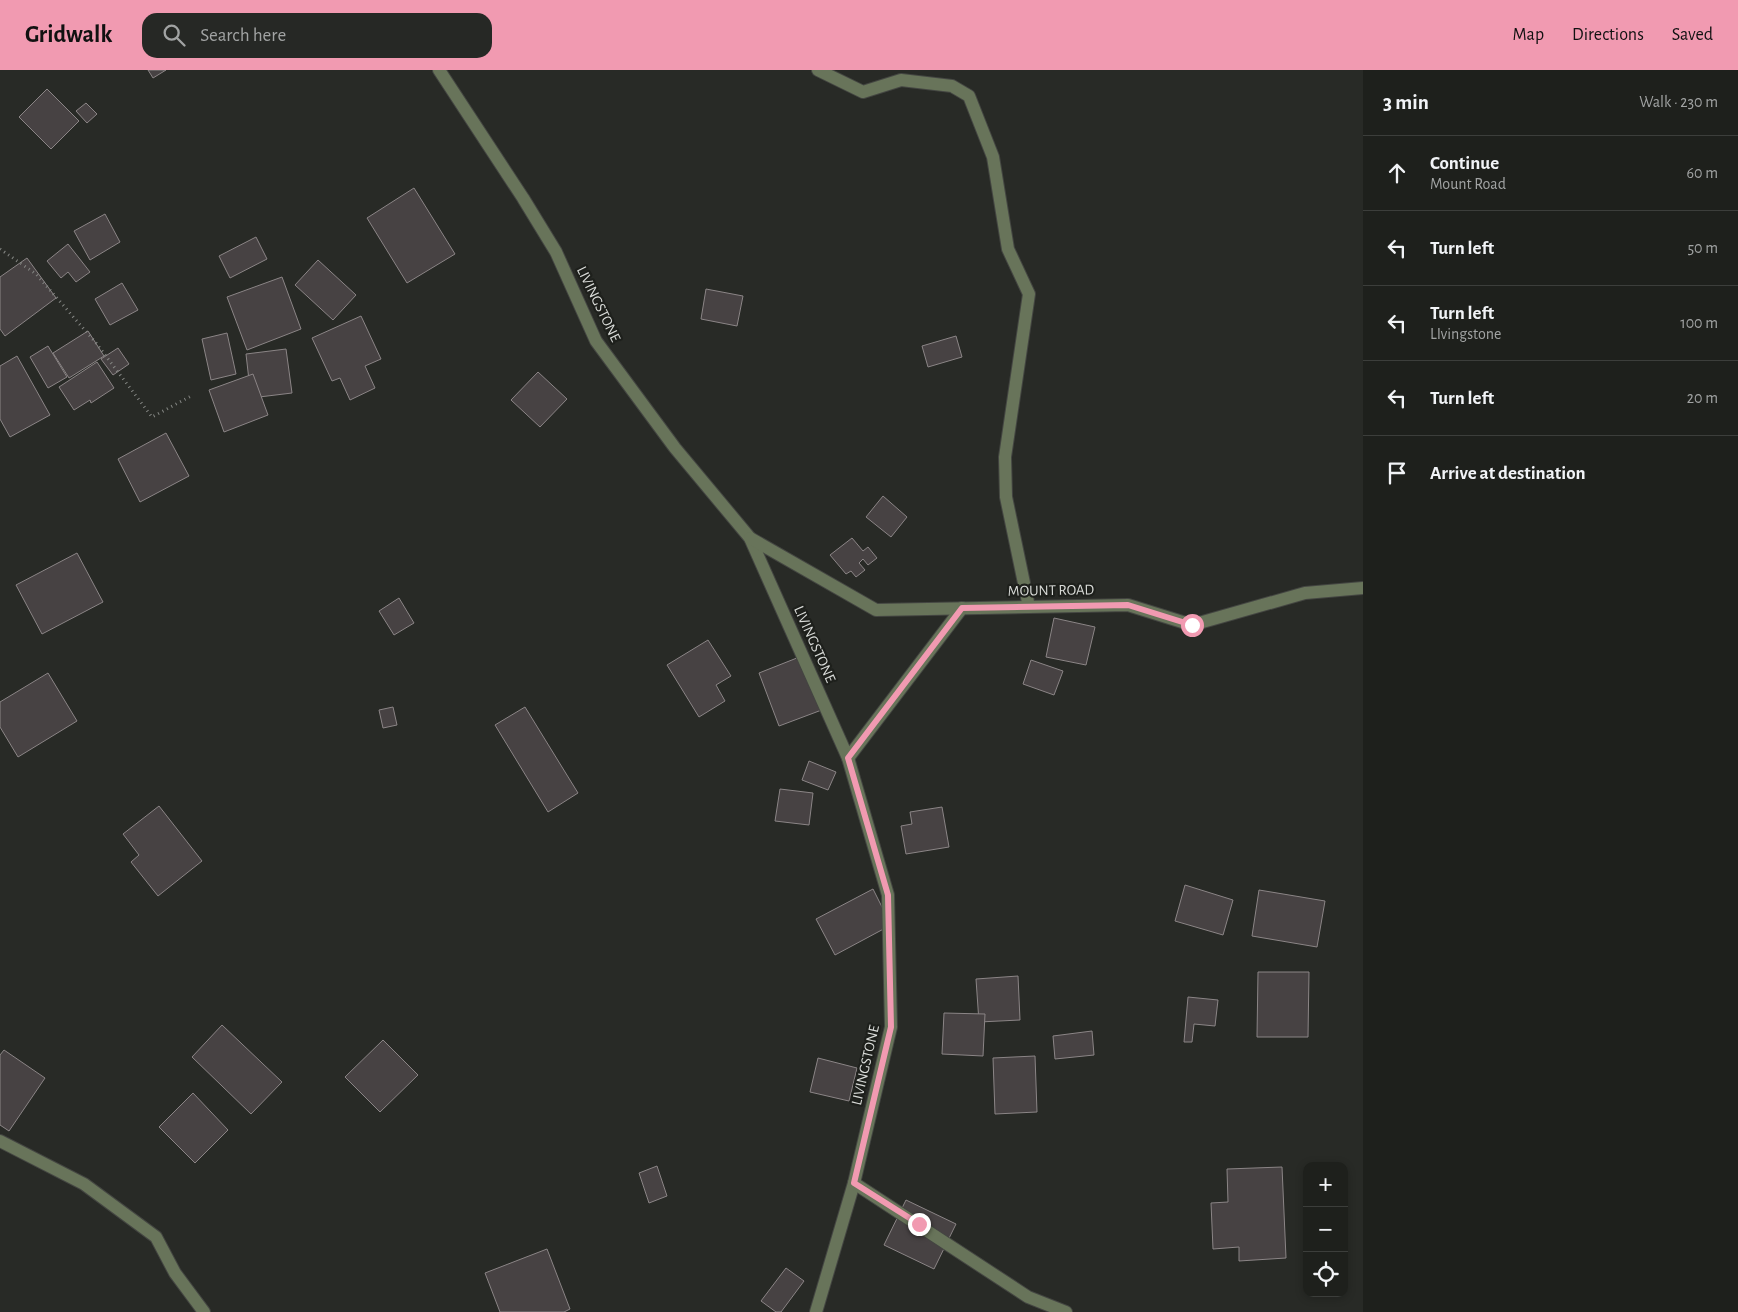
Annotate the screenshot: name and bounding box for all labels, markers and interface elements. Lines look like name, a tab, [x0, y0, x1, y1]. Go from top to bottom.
search box	[142, 13, 492, 58]
icon: search	[160, 21, 188, 49]
text: Gridwalk	[25, 23, 112, 47]
text: Search here	[200, 26, 286, 45]
text: Map	[1513, 26, 1544, 44]
text: Directions	[1572, 26, 1644, 44]
text: Saved	[1672, 26, 1713, 44]
text: 3 min	[1383, 92, 1429, 113]
text: Walk · 230 m	[1639, 94, 1718, 110]
text: Continue	[1430, 154, 1499, 173]
icon: ahead	[1383, 159, 1411, 187]
text: 60 m	[1687, 165, 1718, 181]
text: Mount Road	[1430, 176, 1506, 192]
icon: left	[1383, 234, 1411, 262]
text: Turn left	[1430, 239, 1494, 258]
text: 50 m	[1687, 240, 1718, 256]
street label: LIVINGSTONE	[574, 264, 623, 344]
text: Turn left	[1430, 304, 1494, 323]
icon: left	[1383, 309, 1411, 337]
text: 100 m	[1680, 315, 1718, 331]
text: LIvingstone	[1430, 326, 1501, 342]
icon: left	[1383, 384, 1411, 412]
text: Turn left	[1430, 389, 1494, 408]
text: 20 m	[1687, 390, 1718, 406]
icon: arrive	[1383, 459, 1411, 487]
text: Arrive at destination	[1430, 464, 1586, 483]
street label: MOUNT ROAD	[1008, 582, 1095, 599]
street label: LIVINGSTONE	[791, 604, 838, 685]
route start	[1181, 614, 1204, 637]
street label: LIVINGSTONE	[849, 1023, 882, 1107]
map controls	[1303, 1162, 1348, 1297]
button: +	[1303, 1162, 1348, 1207]
button: −	[1303, 1207, 1348, 1252]
route end	[908, 1213, 931, 1236]
button: locate	[1303, 1252, 1348, 1297]

